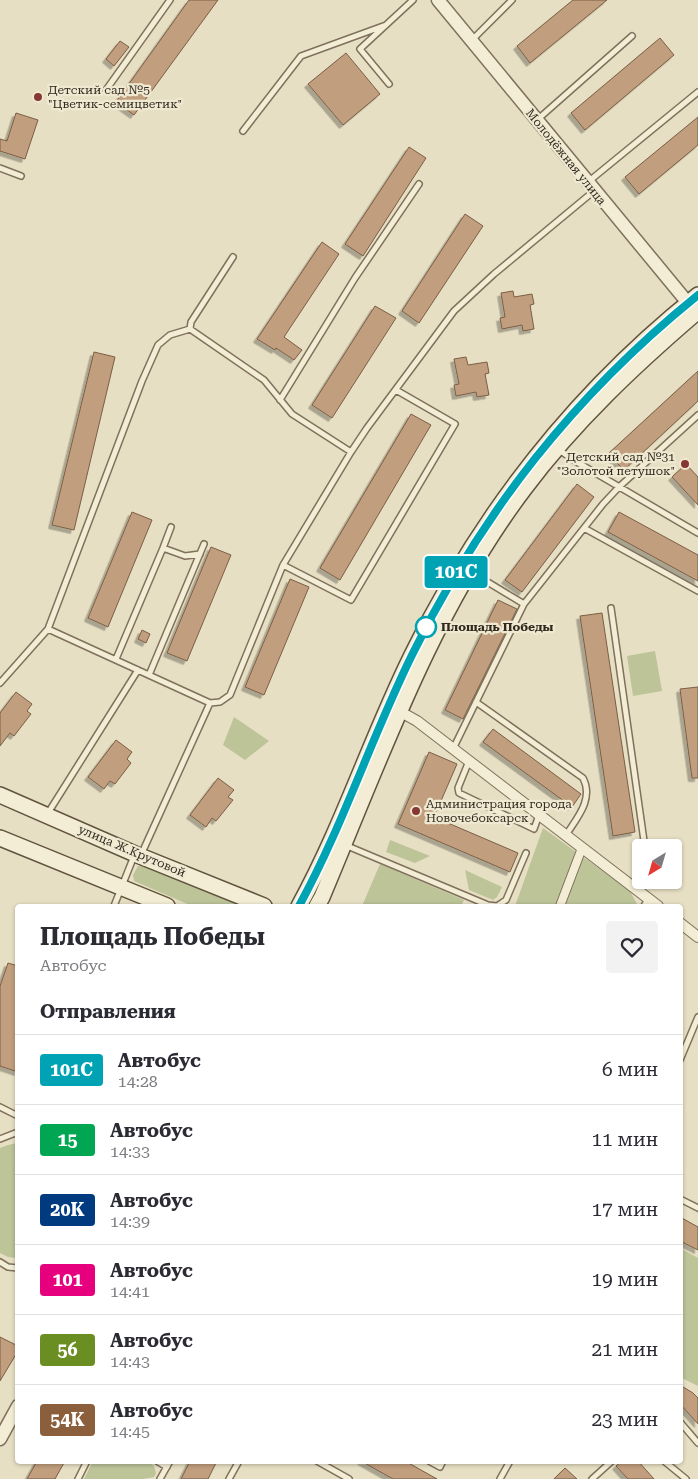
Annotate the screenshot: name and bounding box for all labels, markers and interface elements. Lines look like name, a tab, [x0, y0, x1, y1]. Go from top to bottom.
place label: Детский сад №5 "Цветик-семицветик"	[48, 83, 182, 111]
marker: Детский сад №5 "Цветик-семицветик"	[32, 91, 44, 103]
street label: Молодёжная улица	[523, 106, 609, 208]
place label: Детский сад №31 "Золотой петушок"	[557, 450, 675, 478]
marker: Детский сад №31 "Золотой петушок"	[679, 458, 691, 470]
line badge: 101С	[421, 556, 491, 588]
text: 101С	[435, 561, 477, 582]
marker: Площадь Победы	[415, 616, 437, 638]
place label: Площадь Победы	[441, 620, 554, 634]
place label: Администрация города Новочебоксарск	[426, 797, 572, 825]
marker: Администрация города Новочебоксарск	[410, 805, 422, 817]
street label: улица Ж.Крутовой	[76, 822, 188, 880]
north arrow	[632, 839, 682, 889]
map controls	[632, 839, 682, 889]
button: heart	[606, 921, 658, 973]
text: Площадь Победы	[40, 923, 265, 951]
text: Автобус	[40, 956, 107, 975]
text: Отправления	[40, 1000, 176, 1023]
text: Автобус	[118, 1049, 201, 1072]
text: 6 мин	[602, 1058, 658, 1081]
text: 101С	[50, 1059, 93, 1080]
text: 14:28	[118, 1072, 158, 1091]
text: Автобус	[110, 1119, 193, 1142]
text: 11 мин	[591, 1128, 658, 1151]
text: 15	[57, 1129, 78, 1150]
text: 14:33	[110, 1142, 150, 1161]
text: Автобус	[110, 1189, 193, 1212]
text: 17 мин	[591, 1198, 658, 1221]
text: 20К	[50, 1199, 85, 1220]
text: 14:39	[110, 1212, 150, 1231]
text: Автобус	[110, 1259, 193, 1282]
text: 19 мин	[591, 1268, 658, 1291]
text: 101	[52, 1269, 83, 1290]
text: 14:41	[110, 1282, 150, 1301]
text: Автобус	[110, 1329, 193, 1352]
text: 21 мин	[591, 1338, 658, 1361]
text: 56	[57, 1339, 78, 1360]
text: 14:43	[110, 1352, 150, 1371]
text: Автобус	[110, 1399, 193, 1422]
text: 23 мин	[591, 1408, 658, 1431]
text: 54К	[50, 1409, 85, 1430]
text: 14:45	[110, 1422, 150, 1441]

